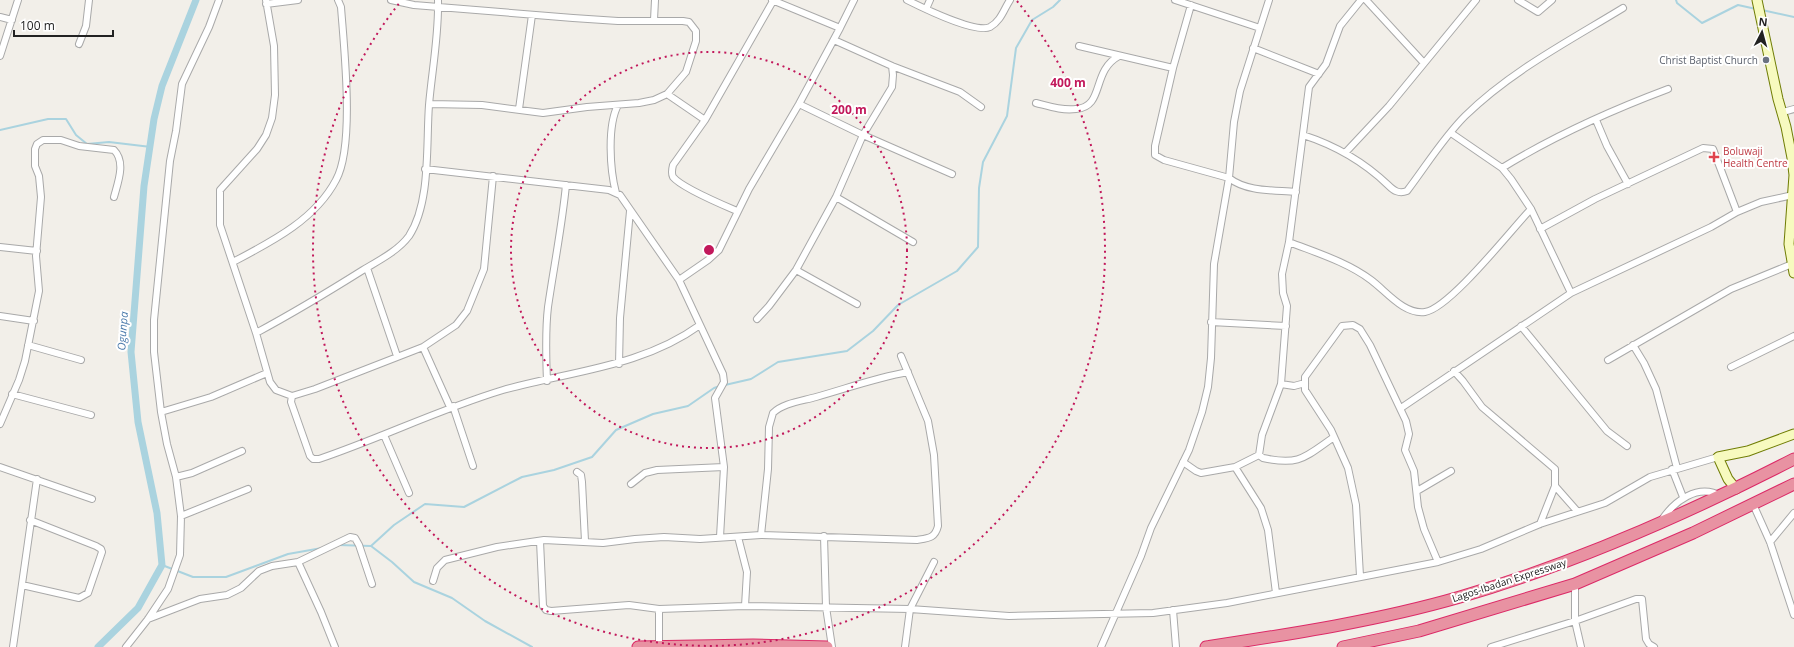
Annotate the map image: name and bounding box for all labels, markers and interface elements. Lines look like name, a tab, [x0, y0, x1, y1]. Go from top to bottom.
scale bar	[14, 12, 113, 38]
north arrow	[1742, 12, 1782, 52]
text: N	[1758, 14, 1768, 29]
text: 100 m	[20, 17, 55, 34]
place label: Christ Baptist Church	[1659, 53, 1758, 67]
marker: Christ Baptist Church	[1761, 55, 1771, 65]
text: 400 m	[1050, 74, 1086, 91]
text: 200 m	[831, 101, 867, 118]
place label: Boluwaji Health Centre	[1723, 144, 1788, 170]
marker: Boluwaji Health Centre	[1708, 151, 1720, 163]
centre of rings	[702, 243, 716, 257]
water label: Ogunpa	[113, 311, 131, 351]
street label: Lagos-Ibadan Expressway	[1450, 555, 1569, 605]

